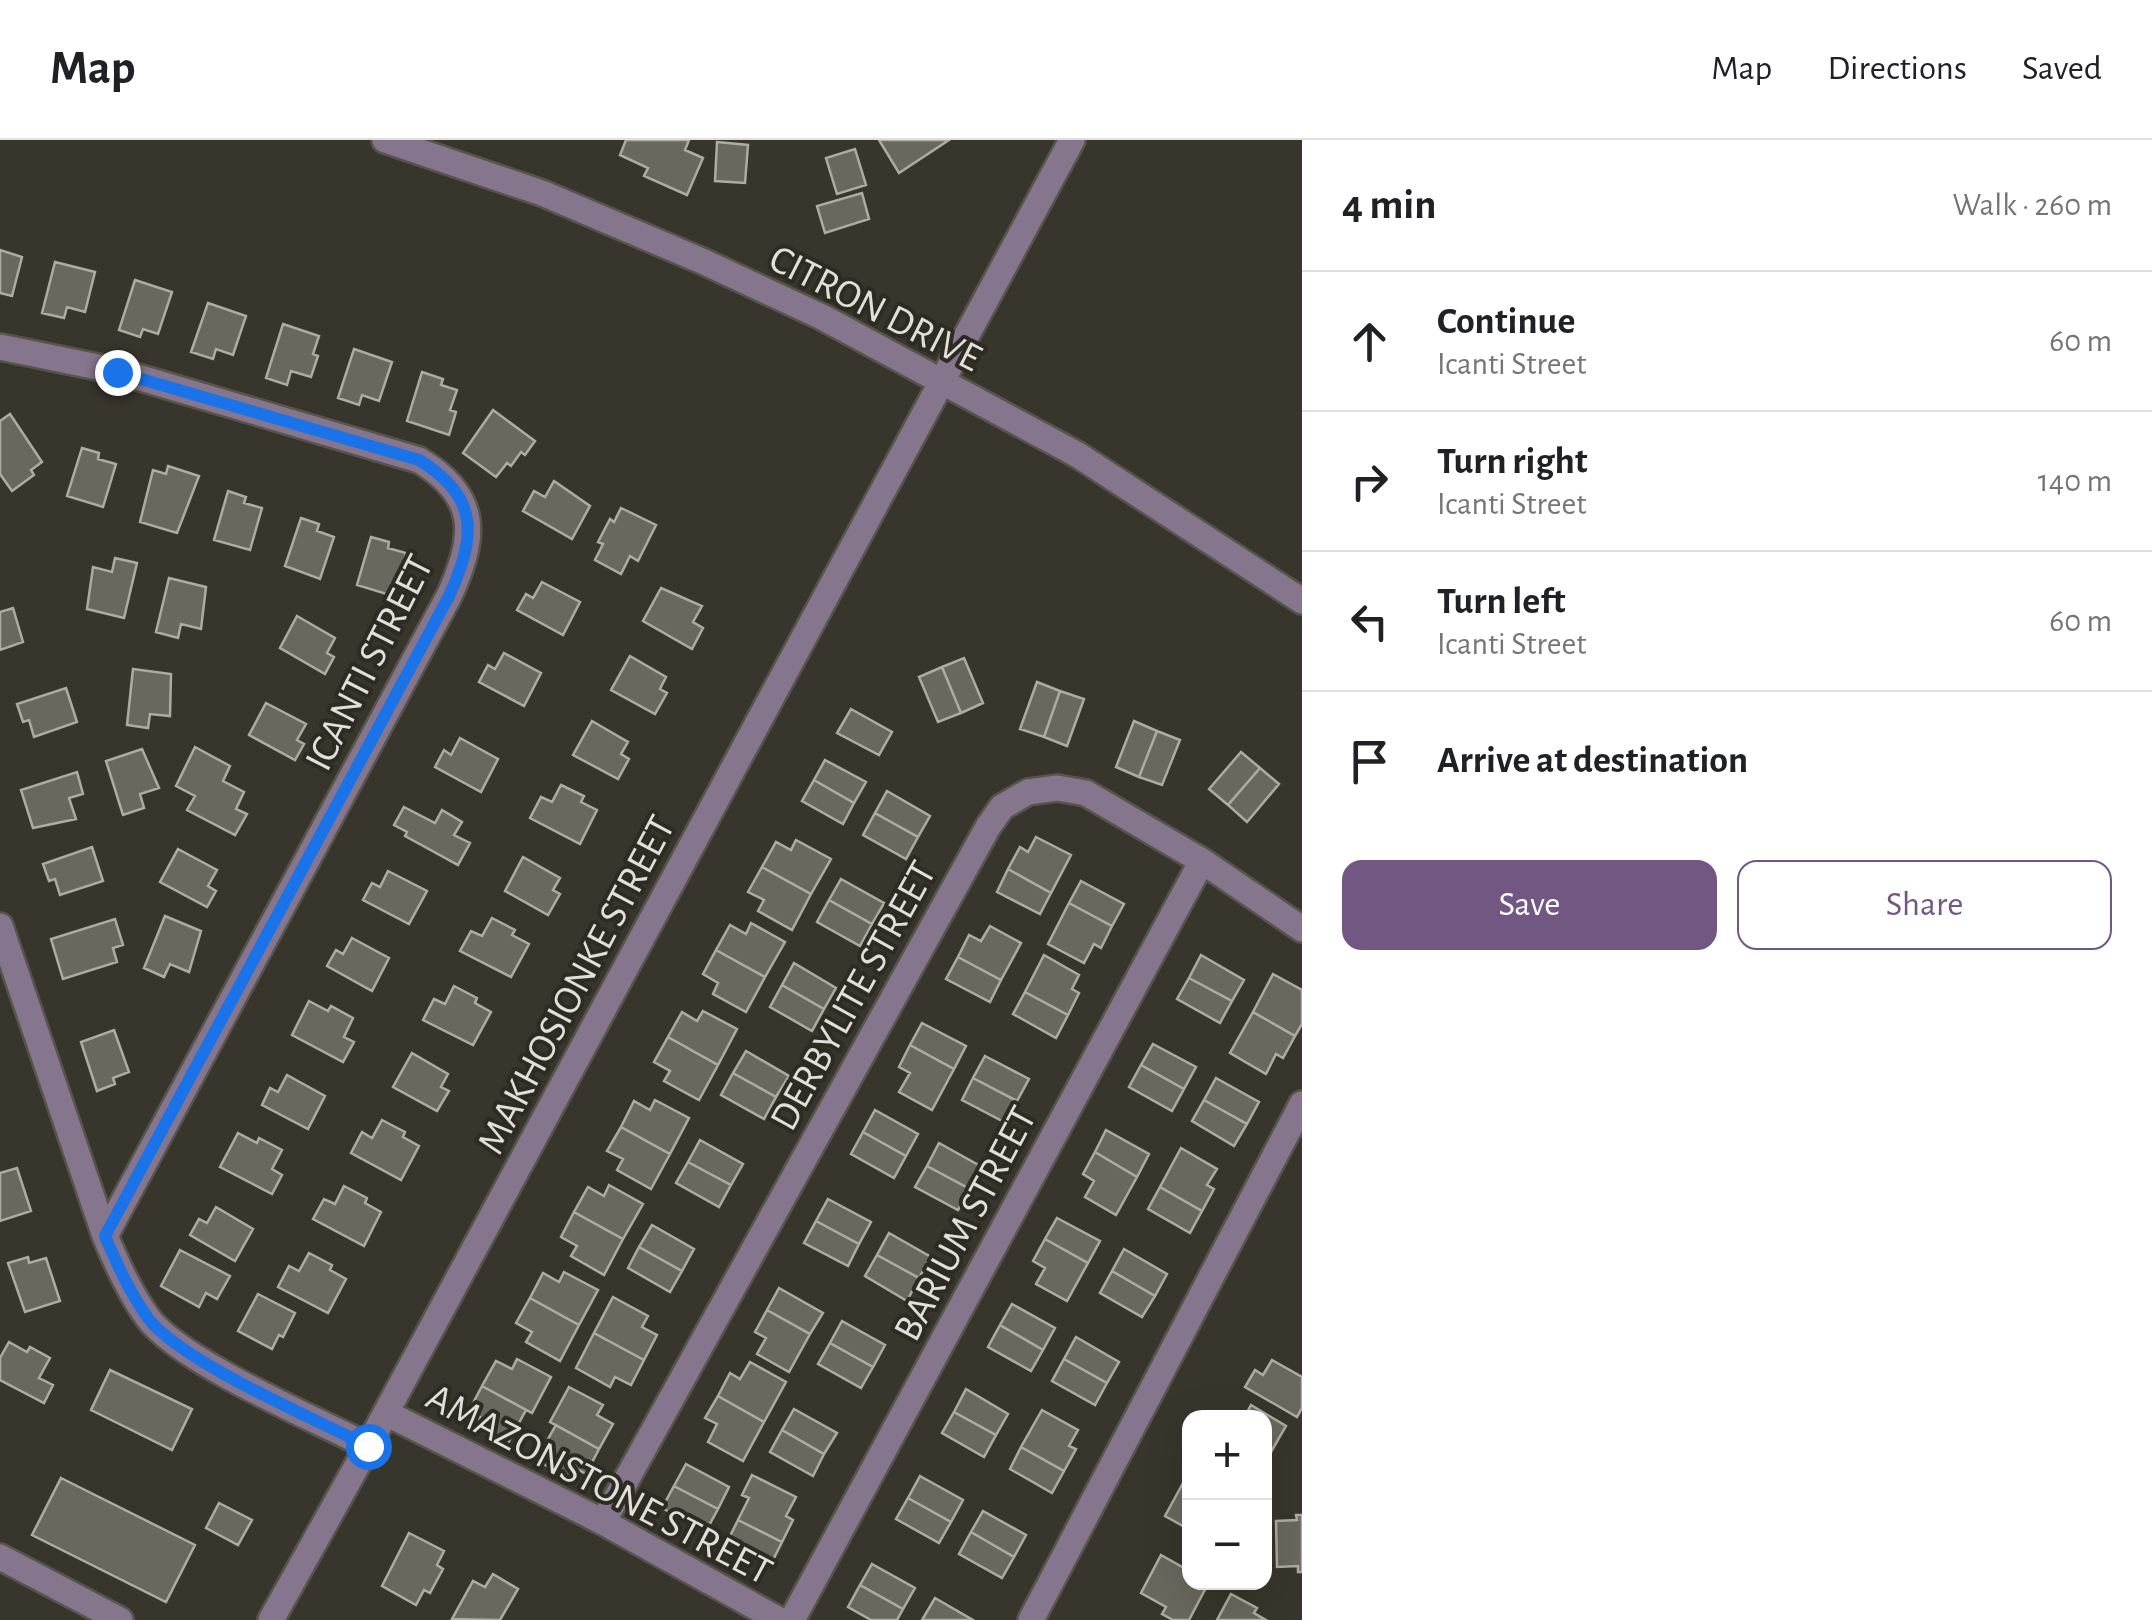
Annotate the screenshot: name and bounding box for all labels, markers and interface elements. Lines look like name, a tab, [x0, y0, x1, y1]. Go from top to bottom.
text: Map	[50, 45, 136, 93]
text: Map	[1711, 51, 1772, 86]
text: Directions	[1827, 51, 1967, 86]
text: Saved	[2022, 51, 2102, 86]
text: 4 min	[1342, 184, 1437, 226]
text: Walk · 260 m	[1953, 189, 2112, 221]
street label: CITRON DRIVE	[763, 238, 987, 379]
text: Continue	[1437, 303, 1575, 341]
icon: ahead	[1342, 314, 1397, 369]
text: 60 m	[2049, 325, 2112, 357]
text: Icanti Street	[1437, 348, 1586, 380]
route end	[95, 350, 141, 396]
text: Turn right	[1437, 443, 1587, 481]
icon: right	[1342, 454, 1397, 509]
text: 140 m	[2038, 465, 2112, 497]
text: Icanti Street	[1437, 488, 1586, 520]
street label: ICANTI STREET	[298, 549, 441, 777]
text: Turn left	[1437, 583, 1565, 621]
icon: left	[1342, 594, 1397, 649]
text: 60 m	[2049, 605, 2112, 637]
text: Icanti Street	[1437, 628, 1586, 660]
icon: arrive	[1342, 734, 1397, 789]
text: Arrive at destination	[1437, 742, 1748, 780]
street label: MAKHOSIONKE STREET	[471, 809, 683, 1160]
street label: DERBYLITE STREET	[763, 855, 944, 1137]
button: Save	[1342, 860, 1717, 950]
button: Share	[1737, 860, 2112, 950]
street label: BARIUM STREET	[887, 1100, 1044, 1348]
street label: AMAZONSTONE STREET	[420, 1377, 778, 1593]
map controls	[1182, 1410, 1272, 1590]
button: +	[1182, 1410, 1272, 1500]
route start	[346, 1424, 392, 1470]
button: −	[1182, 1500, 1272, 1590]

